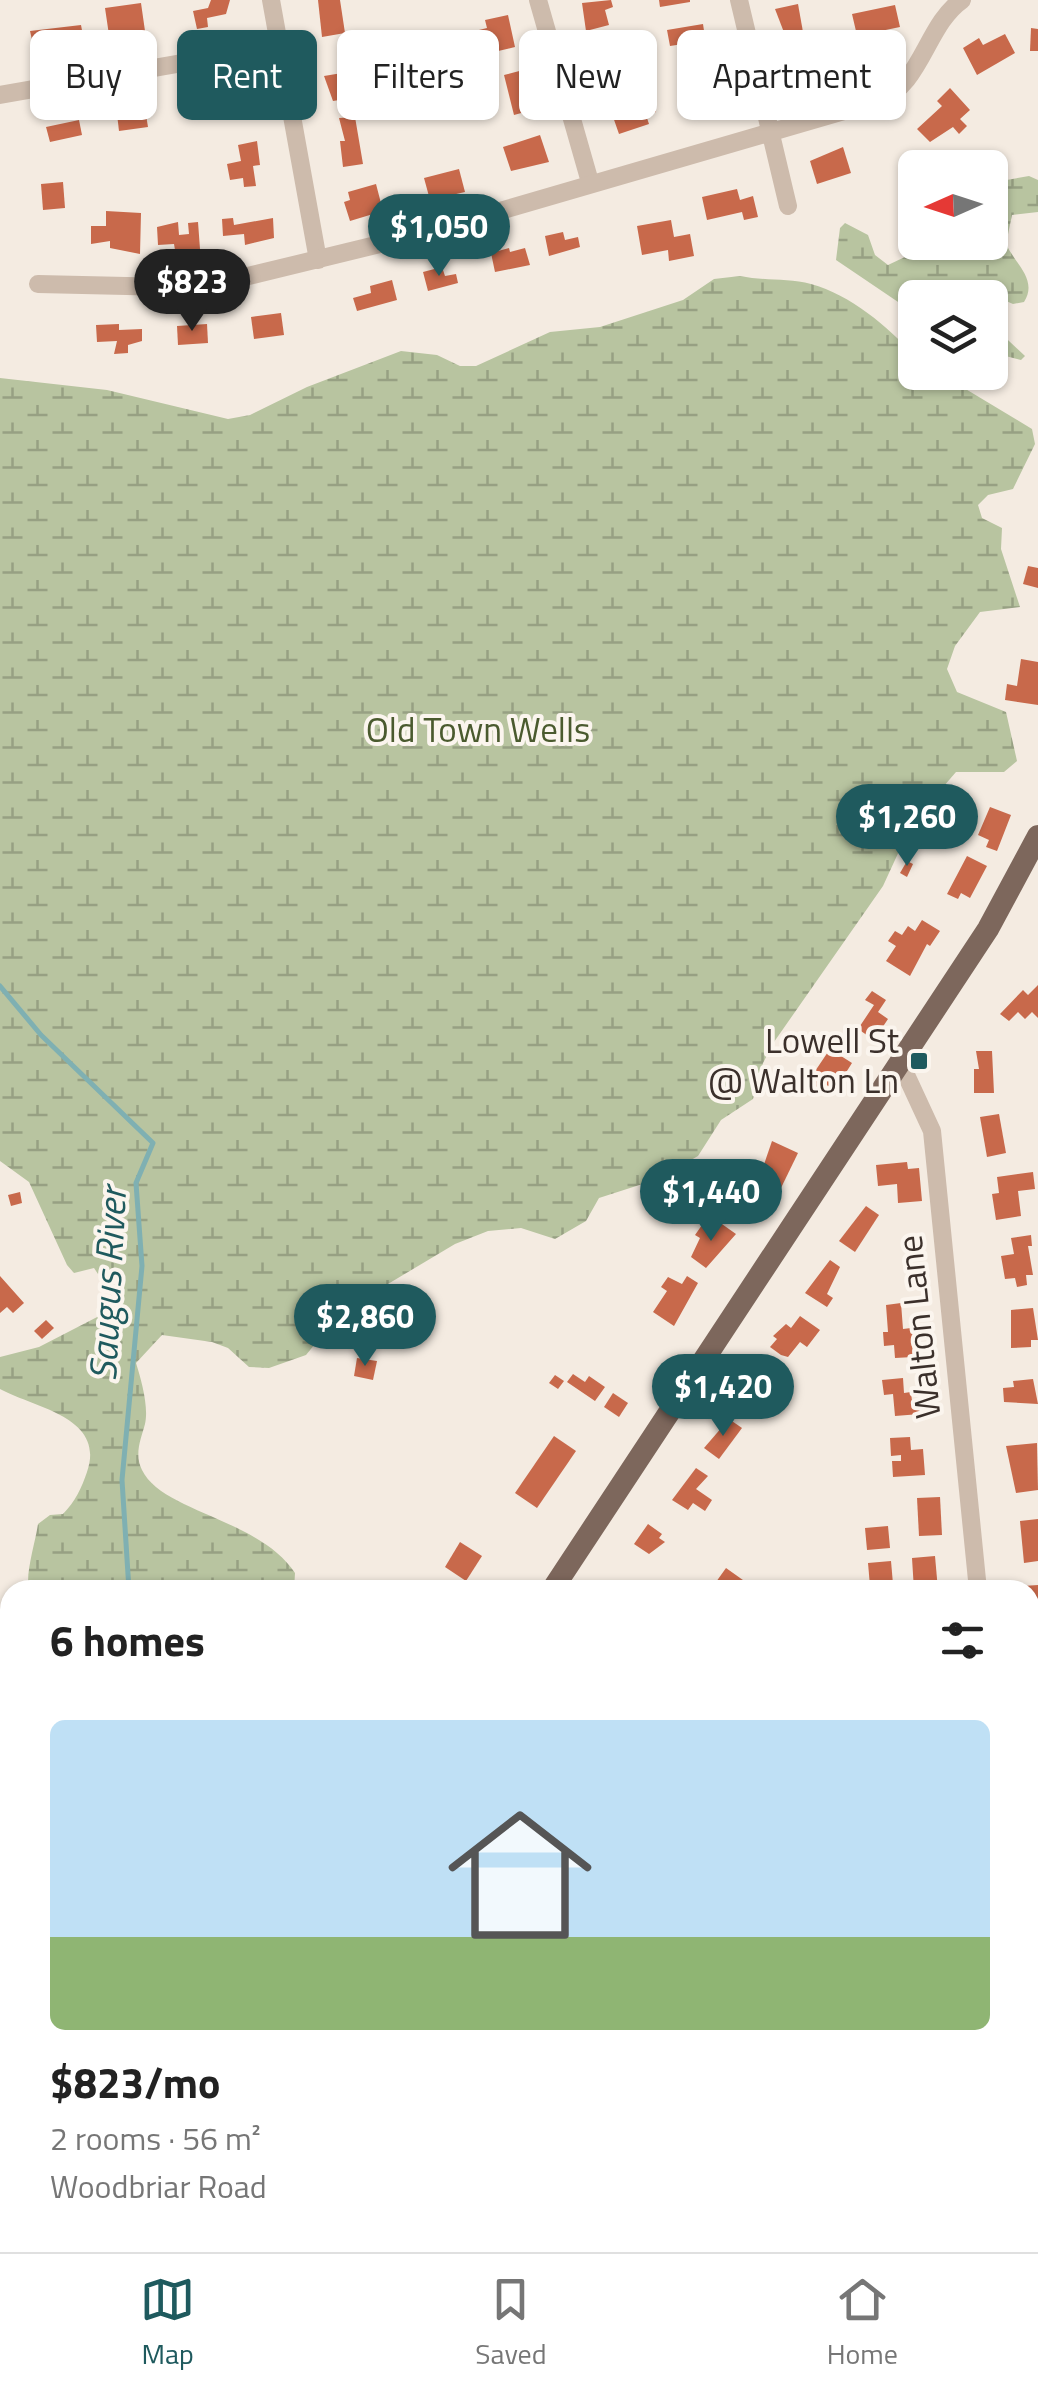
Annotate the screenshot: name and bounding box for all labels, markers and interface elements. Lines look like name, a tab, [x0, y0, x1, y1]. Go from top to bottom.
chip: Buy	[30, 30, 157, 120]
chip: Rent	[177, 30, 317, 120]
chip: Filters	[337, 30, 499, 120]
chip: New	[519, 30, 657, 120]
chip: Apartment	[677, 30, 906, 120]
north arrow	[898, 150, 1008, 260]
map controls	[898, 150, 1008, 390]
pin: $1,050	[358, 194, 520, 279]
text: $1,050	[390, 202, 488, 250]
pin: $823	[133, 249, 251, 334]
text: $823	[156, 257, 228, 305]
button: layers	[898, 280, 1008, 390]
park label: Old Town Wells	[366, 702, 590, 756]
pin: $1,260	[826, 784, 988, 869]
text: $1,260	[858, 792, 956, 840]
place label: Lowell St @ Walton Ln	[708, 1013, 899, 1107]
marker: Lowell St @ Walton Ln	[908, 1050, 930, 1072]
pin: $1,440	[630, 1159, 792, 1244]
text: $1,440	[662, 1167, 760, 1215]
water label: Saugus River	[73, 1182, 141, 1382]
street label: Walton Lane	[882, 1233, 954, 1421]
pin: $2,860	[284, 1284, 446, 1369]
text: $2,860	[316, 1292, 414, 1340]
pin: $1,420	[642, 1354, 804, 1439]
text: $1,420	[674, 1362, 772, 1410]
text: 6 homes	[50, 1608, 205, 1672]
icon: filters	[935, 1613, 990, 1668]
icon: home	[430, 1785, 610, 1965]
text: $823/mo	[50, 2050, 220, 2114]
text: 2 rooms · 56 m²	[50, 2114, 261, 2162]
text: Woodbriar Road	[50, 2162, 267, 2210]
tab: Map	[140, 2272, 195, 2375]
tab: Saved	[475, 2272, 547, 2375]
tab: Home	[827, 2272, 898, 2375]

